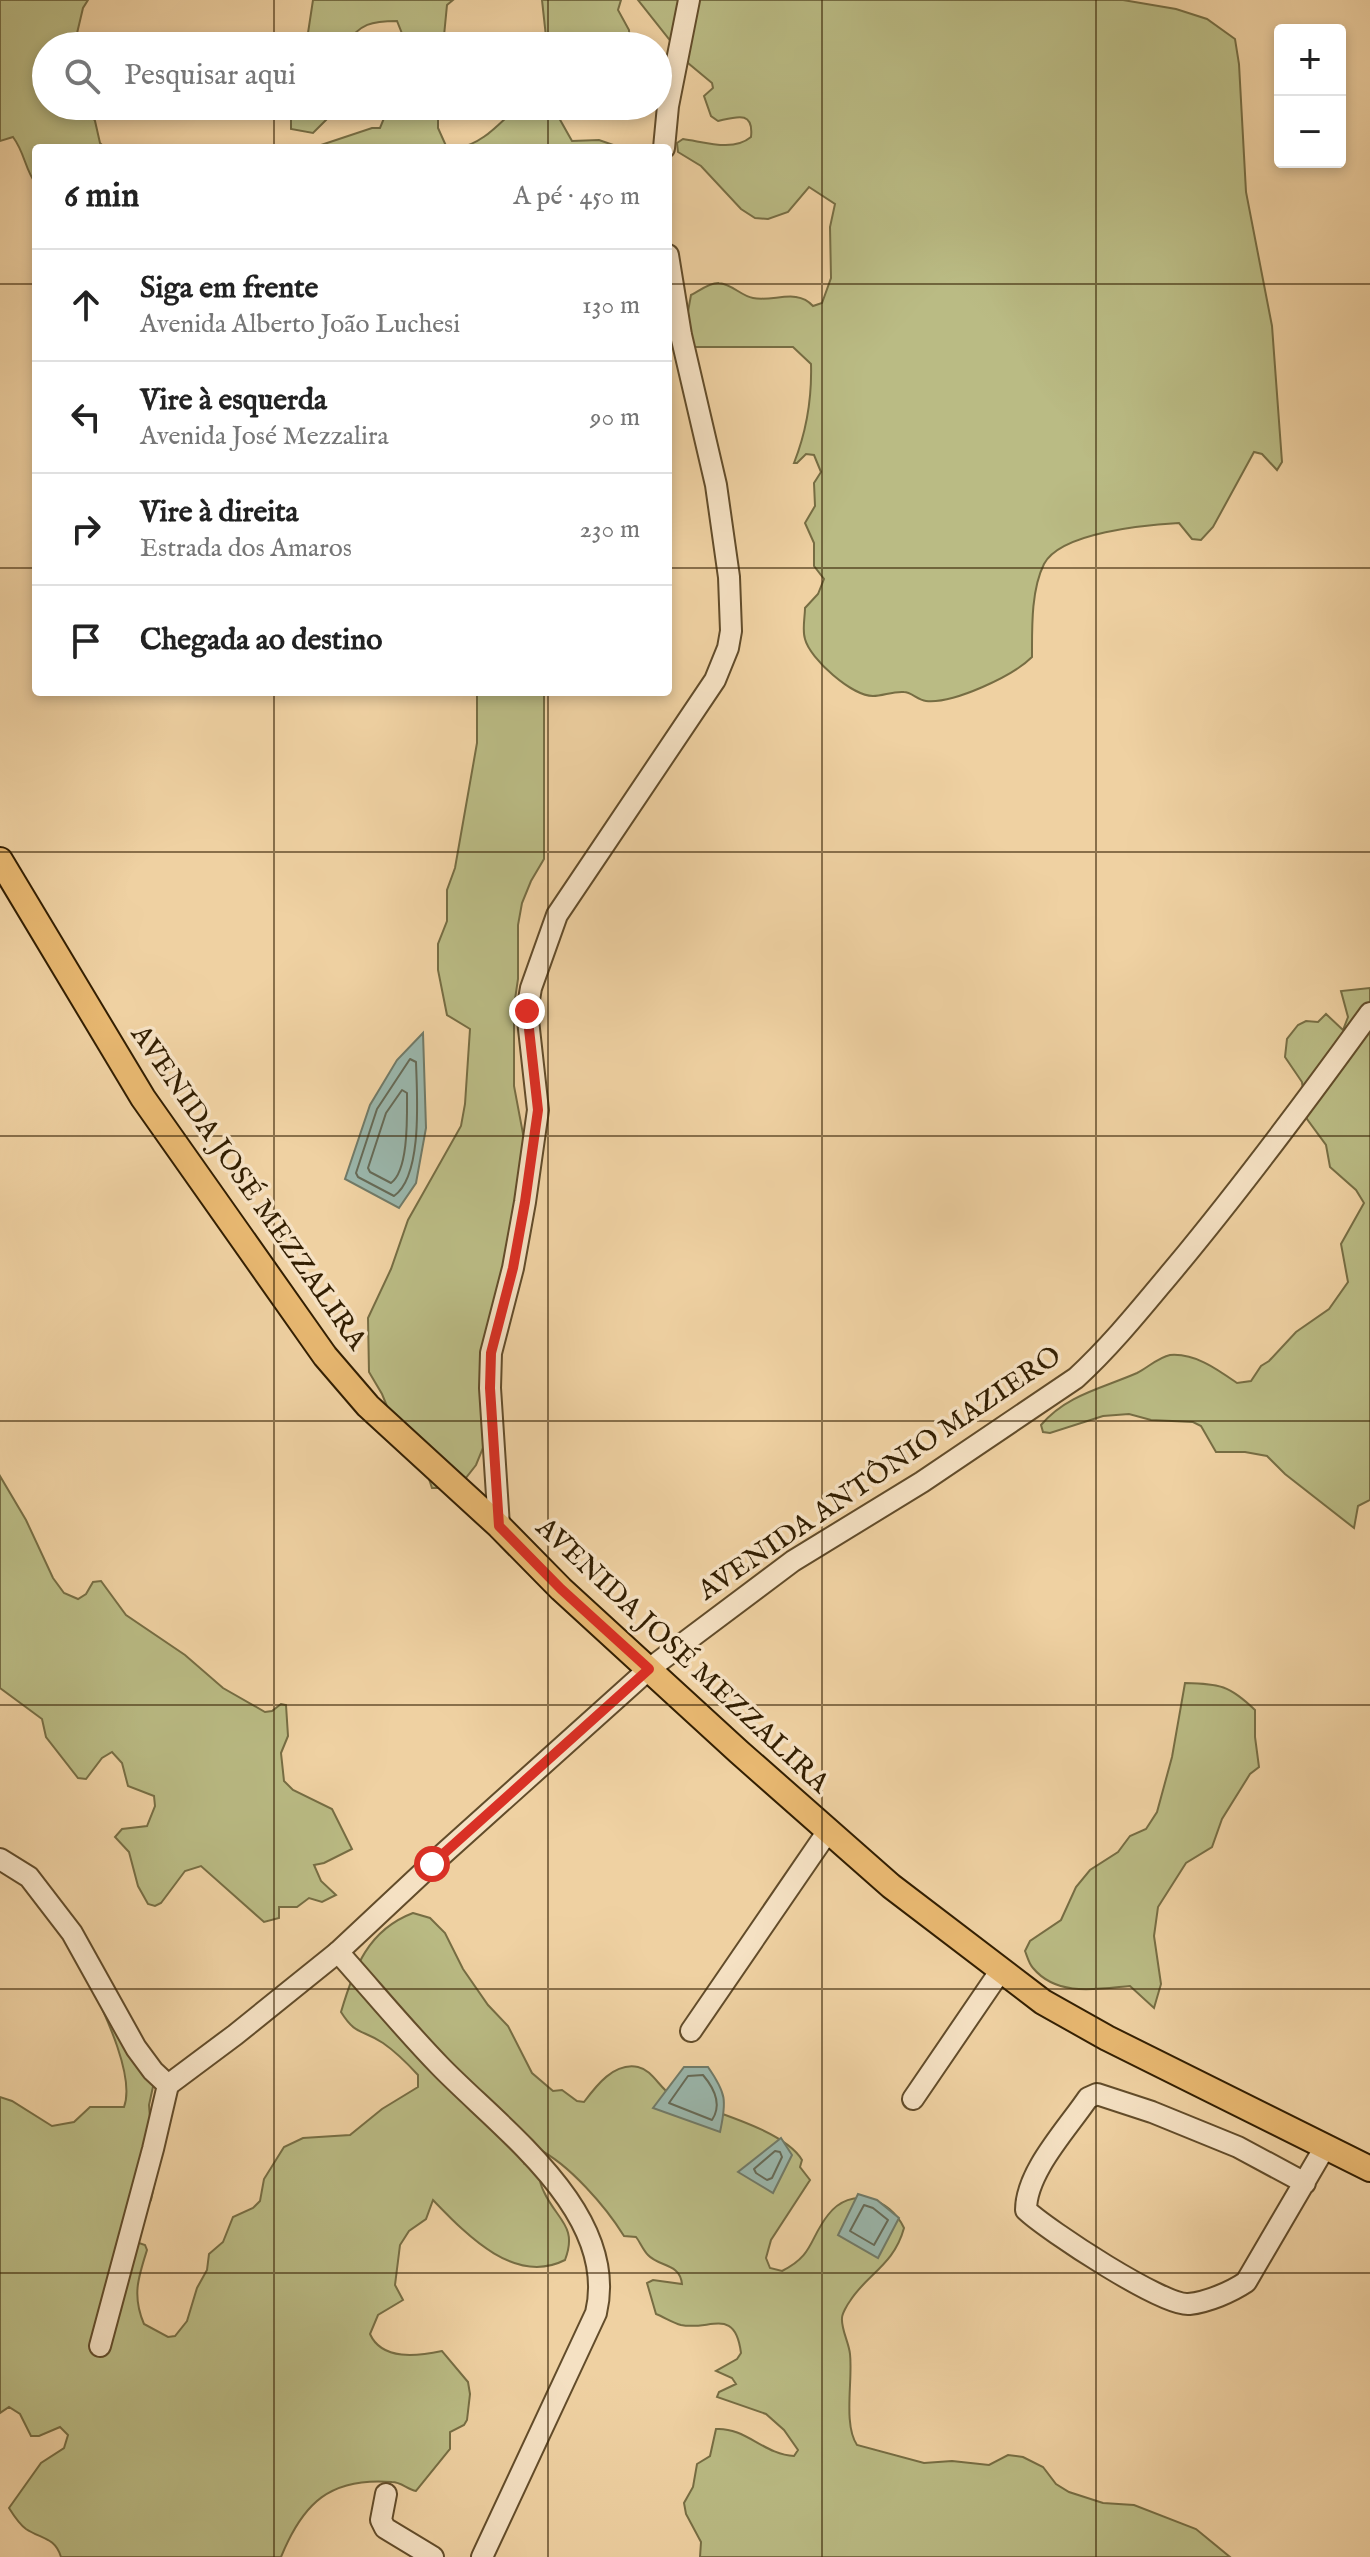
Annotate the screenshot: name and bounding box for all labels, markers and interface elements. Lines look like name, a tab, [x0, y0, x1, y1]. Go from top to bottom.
map controls	[1274, 24, 1346, 168]
button: +	[1274, 24, 1346, 96]
search box	[32, 32, 672, 120]
icon: search	[60, 54, 104, 98]
text: Pesquisar aqui	[124, 57, 296, 95]
button: −	[1274, 96, 1346, 168]
text: 6 min	[64, 175, 139, 218]
text: A pé · 450 m	[513, 180, 640, 213]
text: Siga em frente	[140, 270, 318, 308]
icon: ahead	[64, 283, 108, 327]
text: 130 m	[582, 289, 640, 322]
text: Avenida Alberto João Luchesi	[140, 308, 460, 341]
text: Vire à esquerda	[140, 382, 327, 420]
icon: left	[64, 395, 108, 439]
text: 90 m	[590, 401, 640, 434]
text: Avenida José Mezzalira	[140, 420, 389, 453]
text: Vire à direita	[140, 494, 299, 532]
icon: right	[64, 507, 108, 551]
text: 230 m	[580, 513, 640, 546]
text: Estrada dos Amaros	[140, 532, 352, 565]
icon: arrive	[64, 619, 108, 663]
text: Chegada ao destino	[140, 622, 382, 660]
route end	[509, 993, 545, 1029]
street label: AVENIDA JOSÉ MEZZALIRA	[122, 1017, 375, 1358]
street label: AVENIDA ANTÔNIO MAZIERO	[691, 1339, 1068, 1609]
street label: AVENIDA JOSÉ MEZZALIRA	[527, 1509, 838, 1802]
route start	[414, 1846, 450, 1882]

